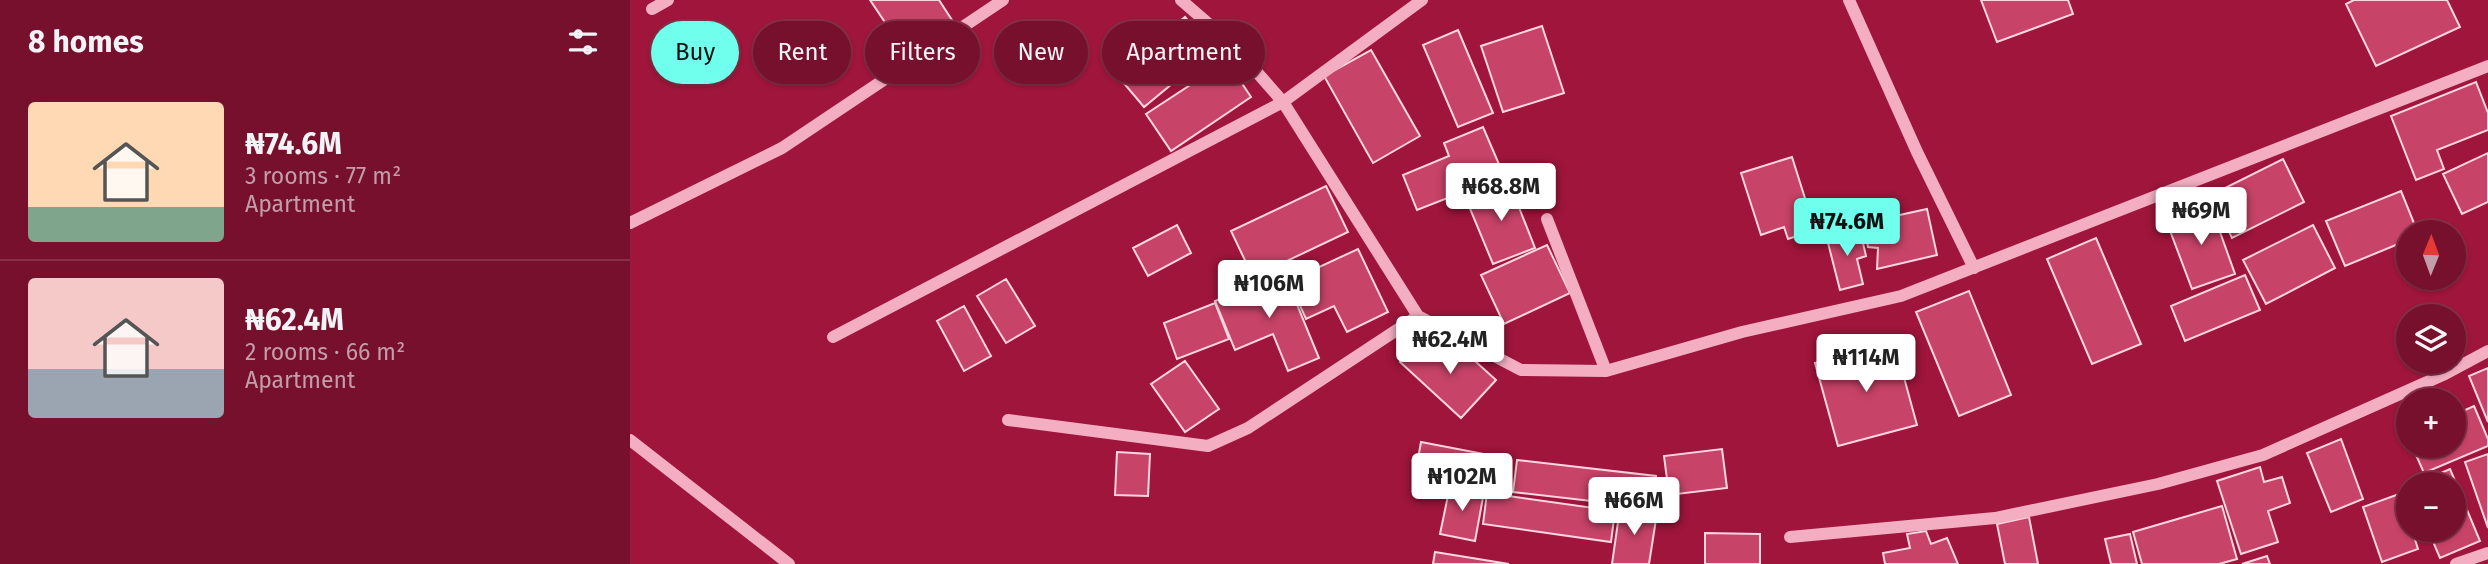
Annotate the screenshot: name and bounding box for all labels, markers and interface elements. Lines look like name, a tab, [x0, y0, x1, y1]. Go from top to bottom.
chip: Buy	[651, 21, 739, 84]
chip: Rent	[753, 21, 851, 84]
chip: Filters	[865, 21, 980, 84]
chip: New	[994, 21, 1088, 84]
chip: Apartment	[1102, 21, 1265, 84]
icon: filters	[564, 23, 602, 61]
text: 8 homes	[28, 24, 144, 60]
text: ₦74.6M	[245, 126, 342, 162]
icon: home	[84, 130, 168, 214]
text: 3 rooms · 77 m²	[245, 162, 401, 190]
pin: ₦68.8M	[1444, 164, 1558, 223]
text: ₦68.8M	[1462, 172, 1540, 200]
pin: ₦69M	[2160, 188, 2242, 247]
text: Apartment	[245, 190, 355, 218]
text: ₦69M	[2172, 196, 2230, 224]
pin: ₦74.6M	[1790, 198, 1904, 258]
text: ₦74.6M	[1810, 207, 1884, 235]
north arrow	[2396, 220, 2466, 290]
map controls	[2396, 220, 2466, 542]
pin: ₦106M	[1220, 260, 1318, 320]
text: ₦106M	[1234, 269, 1304, 297]
text: ₦62.4M	[245, 302, 344, 338]
button: layers	[2396, 304, 2466, 374]
icon: home	[84, 306, 168, 390]
pin: ₦62.4M	[1393, 316, 1507, 376]
text: ₦62.4M	[1412, 325, 1488, 353]
pin: ₦114M	[1817, 334, 1915, 394]
text: 2 rooms · 66 m²	[245, 338, 405, 366]
text: ₦114M	[1832, 343, 1900, 371]
text: Apartment	[245, 366, 355, 394]
button: +	[2396, 388, 2466, 458]
pin: ₦102M	[1413, 454, 1511, 513]
text: ₦102M	[1428, 462, 1496, 490]
button: −	[2396, 472, 2466, 542]
pin: ₦66M	[1593, 477, 1675, 537]
text: ₦66M	[1604, 486, 1664, 514]

